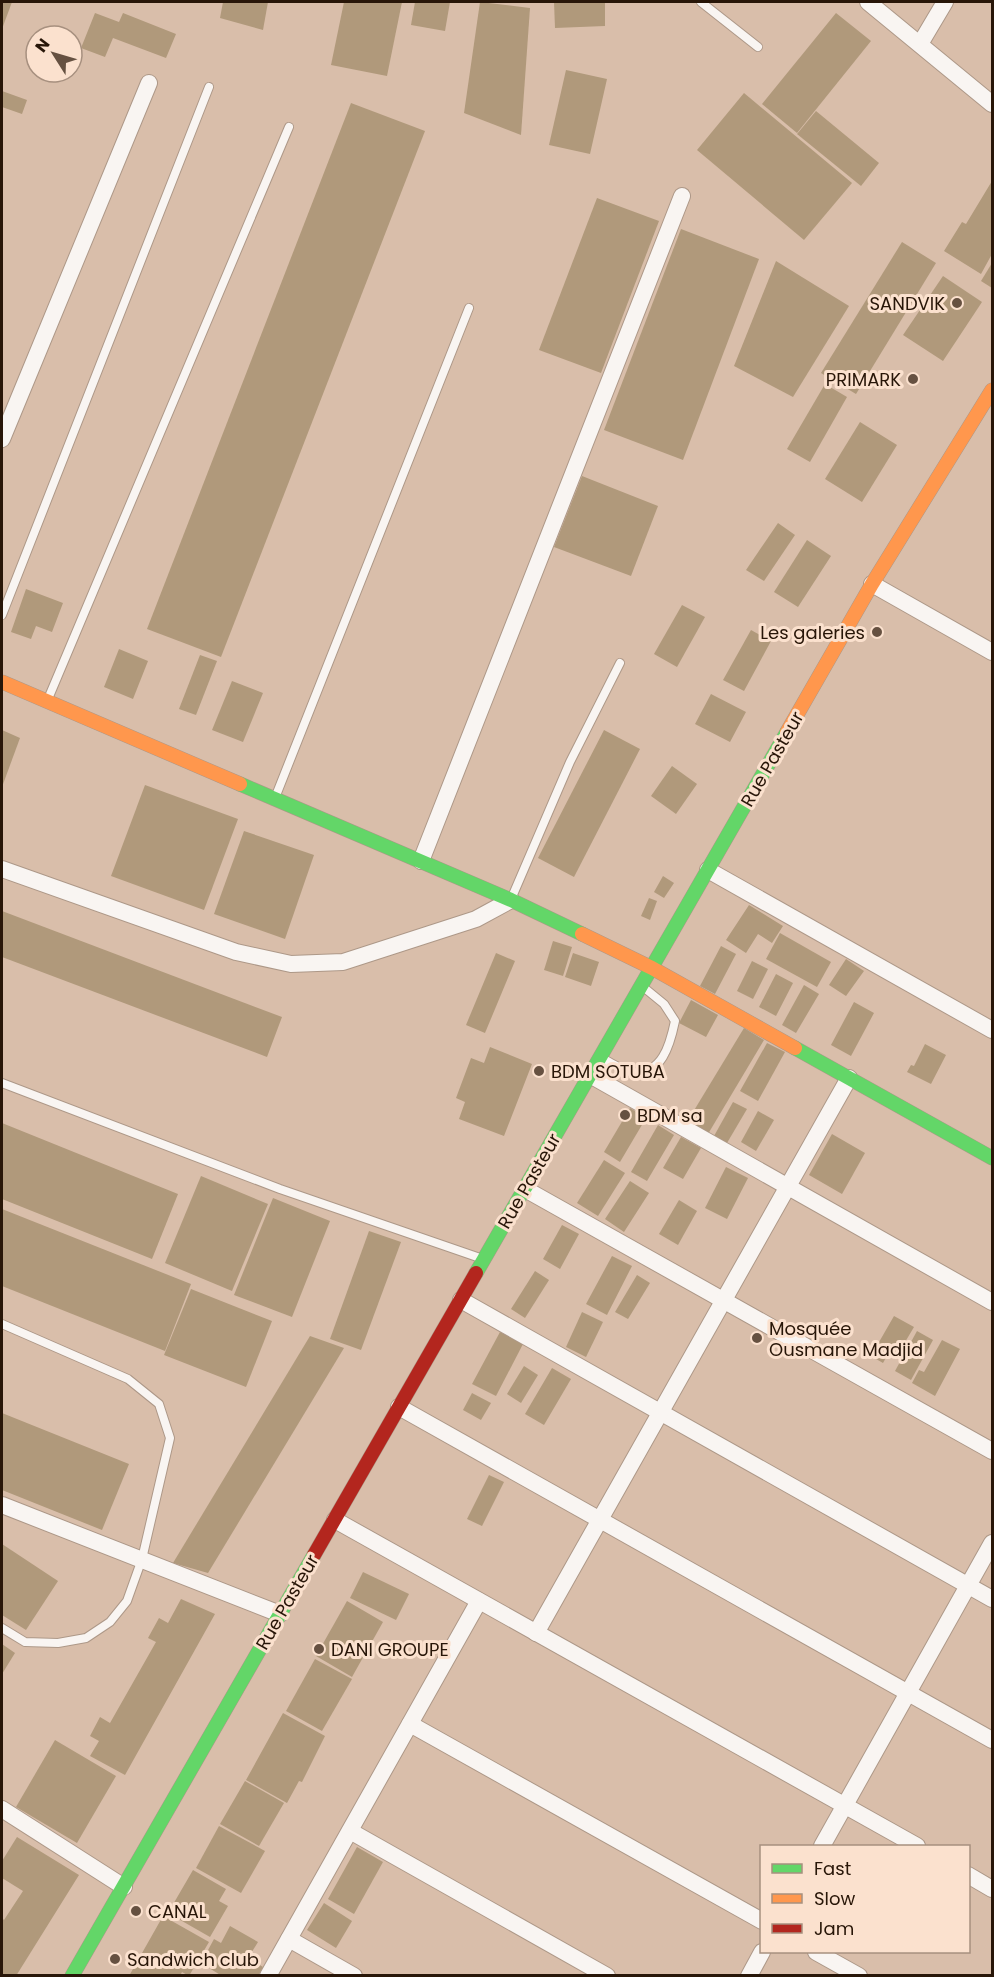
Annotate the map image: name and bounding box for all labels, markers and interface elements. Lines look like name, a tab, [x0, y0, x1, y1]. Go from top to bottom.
north arrow	[24, 24, 84, 84]
text: N	[30, 34, 55, 57]
place label: SANDVIK	[870, 291, 945, 316]
marker: SANDVIK	[950, 296, 964, 310]
place label: PRIMARK	[826, 367, 901, 392]
marker: PRIMARK	[906, 372, 920, 386]
place label: Les galeries	[760, 620, 865, 645]
marker: Les galeries	[870, 625, 884, 639]
street label: Rue Pasteur	[735, 706, 810, 811]
place label: BDM SOTUBA	[551, 1059, 665, 1084]
marker: BDM SOTUBA	[532, 1064, 546, 1078]
place label: BDM sa	[637, 1103, 703, 1128]
marker: BDM sa	[618, 1108, 632, 1122]
street label: Rue Pasteur	[492, 1128, 567, 1233]
place label: Mosquée Ousmane Madjid	[769, 1316, 923, 1362]
marker: Mosquée Ousmane Madjid	[750, 1331, 764, 1345]
street label: Rue Pasteur	[250, 1549, 325, 1654]
place label: DANI GROUPE	[331, 1637, 449, 1662]
marker: DANI GROUPE	[312, 1642, 326, 1656]
legend	[760, 1845, 970, 1953]
text: Fast	[814, 1856, 851, 1881]
text: Slow	[814, 1886, 856, 1911]
place label: CANAL	[148, 1899, 207, 1924]
marker: CANAL	[129, 1904, 143, 1918]
text: Jam	[814, 1916, 854, 1941]
place label: Sandwich club	[127, 1947, 259, 1972]
marker: Sandwich club	[108, 1952, 122, 1966]

